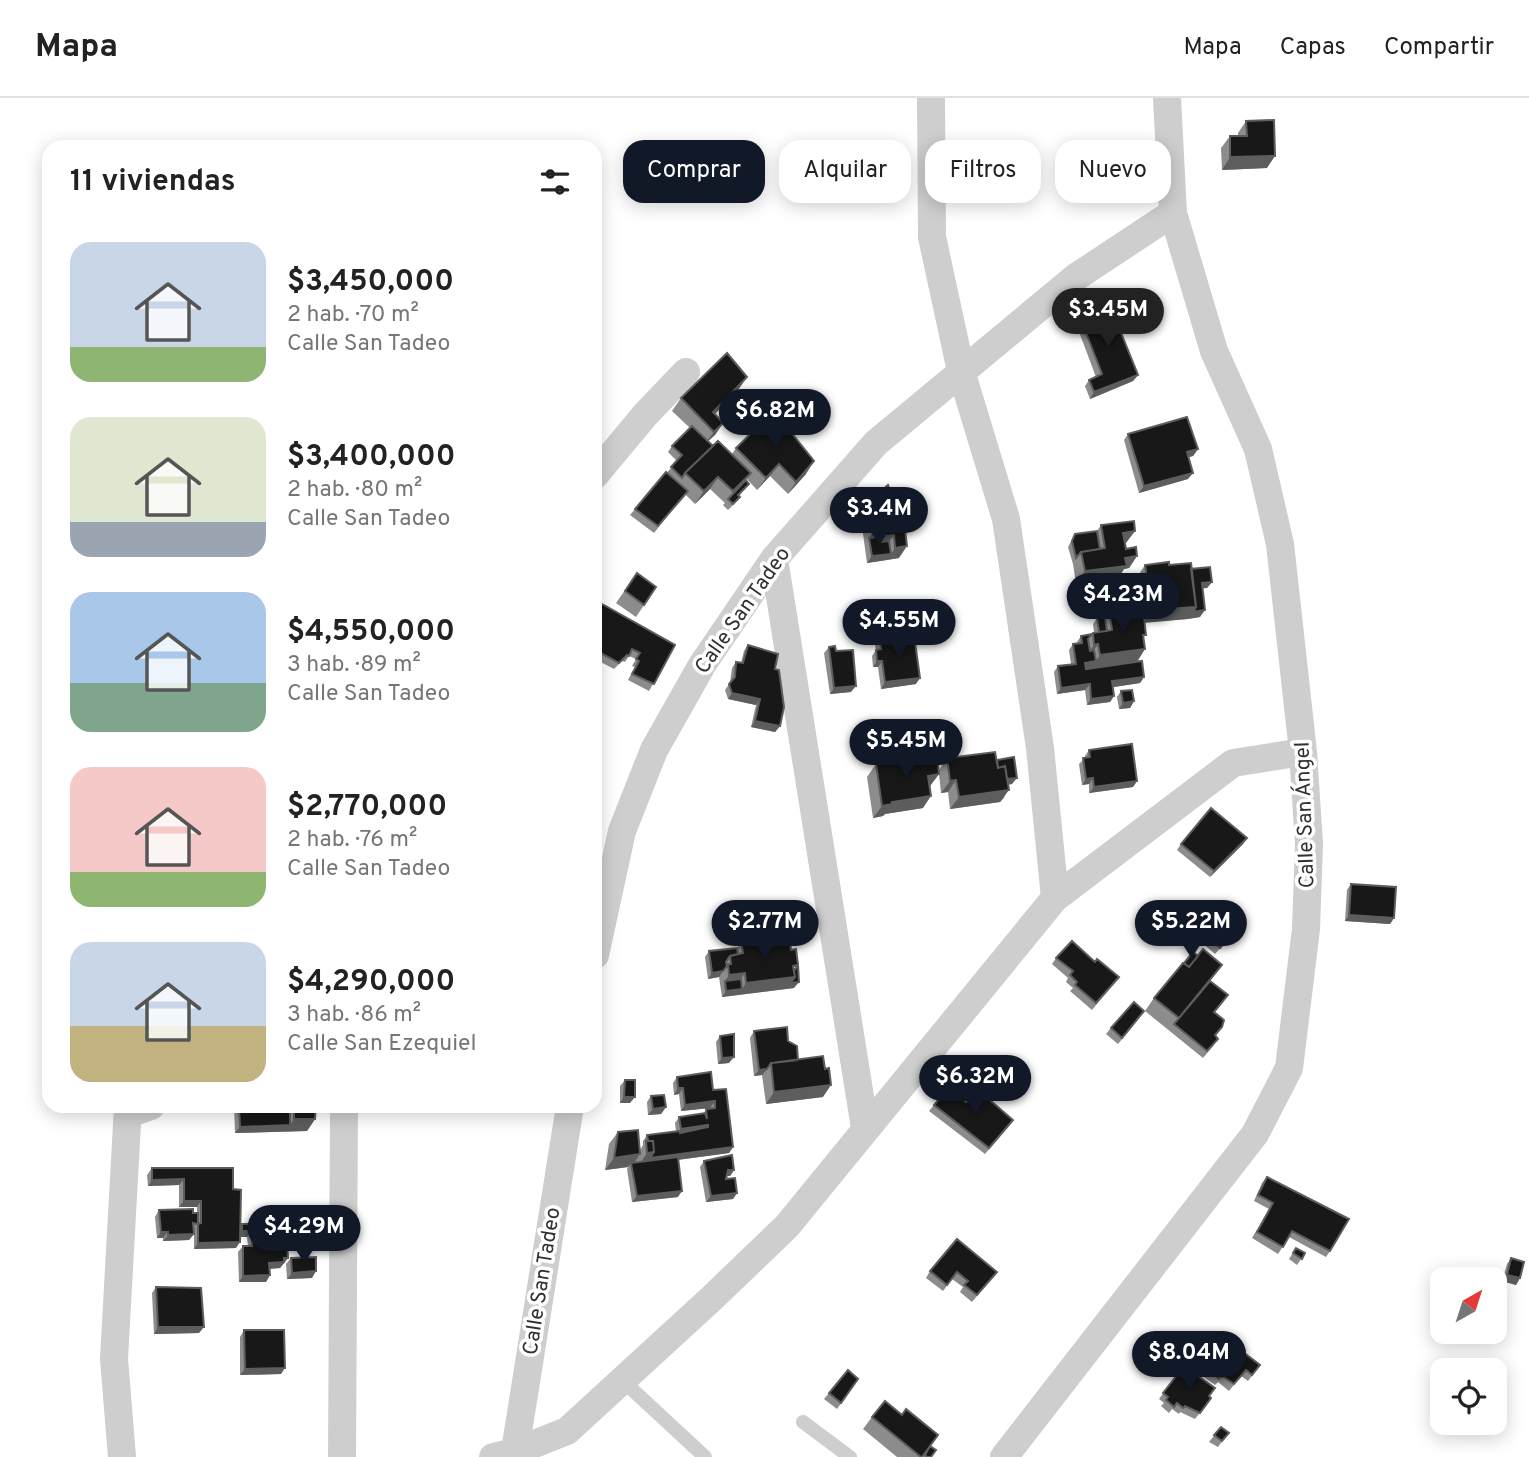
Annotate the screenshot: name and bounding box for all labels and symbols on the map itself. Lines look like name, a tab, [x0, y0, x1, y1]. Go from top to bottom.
pin: $3.45M	[1051, 288, 1165, 348]
pin: $6.82M	[718, 390, 832, 449]
pin: $3.4M	[830, 488, 928, 547]
street label: Calle San Tadeo	[689, 542, 797, 680]
pin: $4.23M	[1066, 574, 1180, 633]
pin: $4.55M	[842, 600, 956, 659]
pin: $5.45M	[849, 720, 963, 779]
street label: Calle San Ángel	[1288, 741, 1322, 889]
pin: $2.77M	[708, 900, 822, 960]
pin: $5.22M	[1134, 900, 1248, 960]
pin: $6.32M	[918, 1056, 1032, 1115]
street label: Calle San Tadeo	[517, 1205, 567, 1357]
pin: $4.29M	[247, 1206, 361, 1265]
north arrow	[1430, 1267, 1507, 1344]
pin: $8.04M	[1132, 1332, 1246, 1391]

